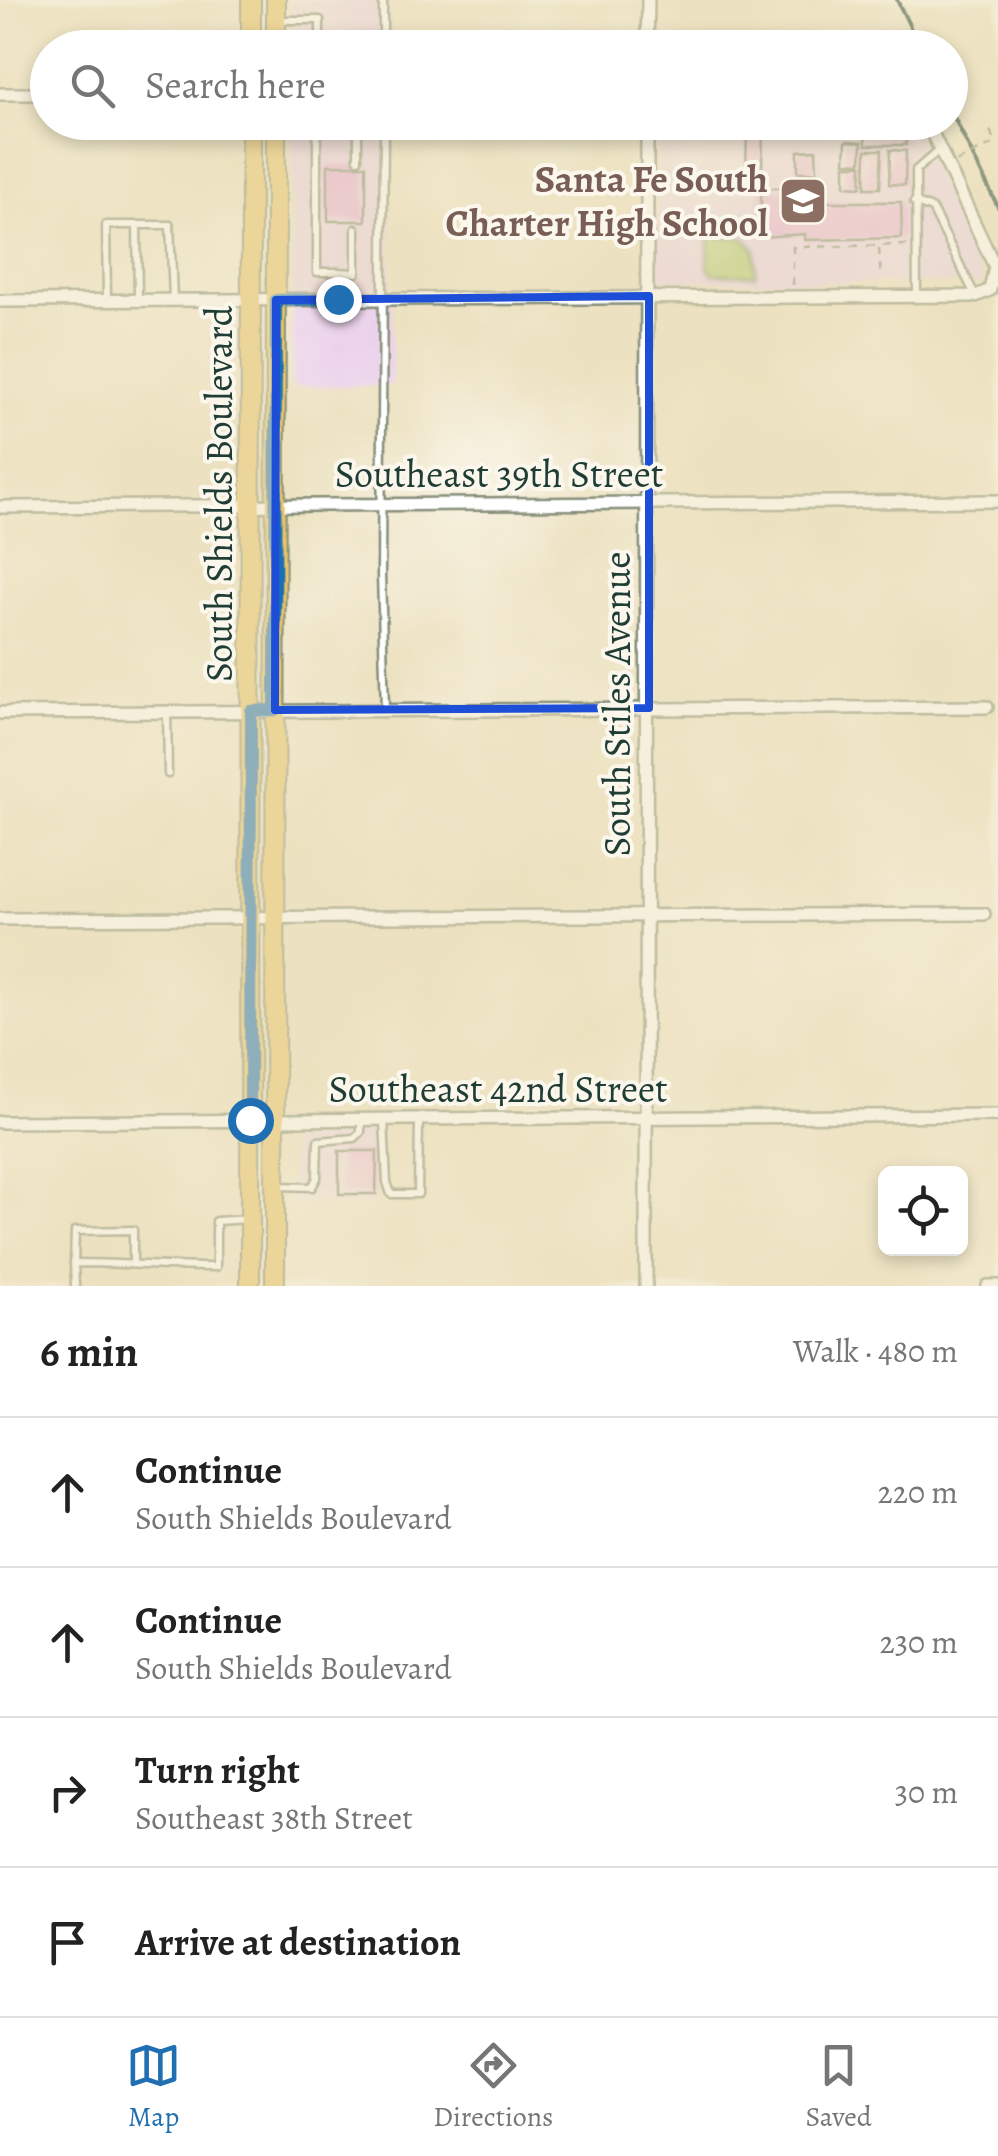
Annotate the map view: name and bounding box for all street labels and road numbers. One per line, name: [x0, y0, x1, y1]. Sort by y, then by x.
street label: South Shields Boulevard: [193, 305, 245, 682]
street label: Southeast 39th Street: [335, 448, 663, 500]
street label: South Stiles Avenue: [591, 552, 643, 856]
street label: Southeast 42nd Street: [328, 1063, 668, 1115]

